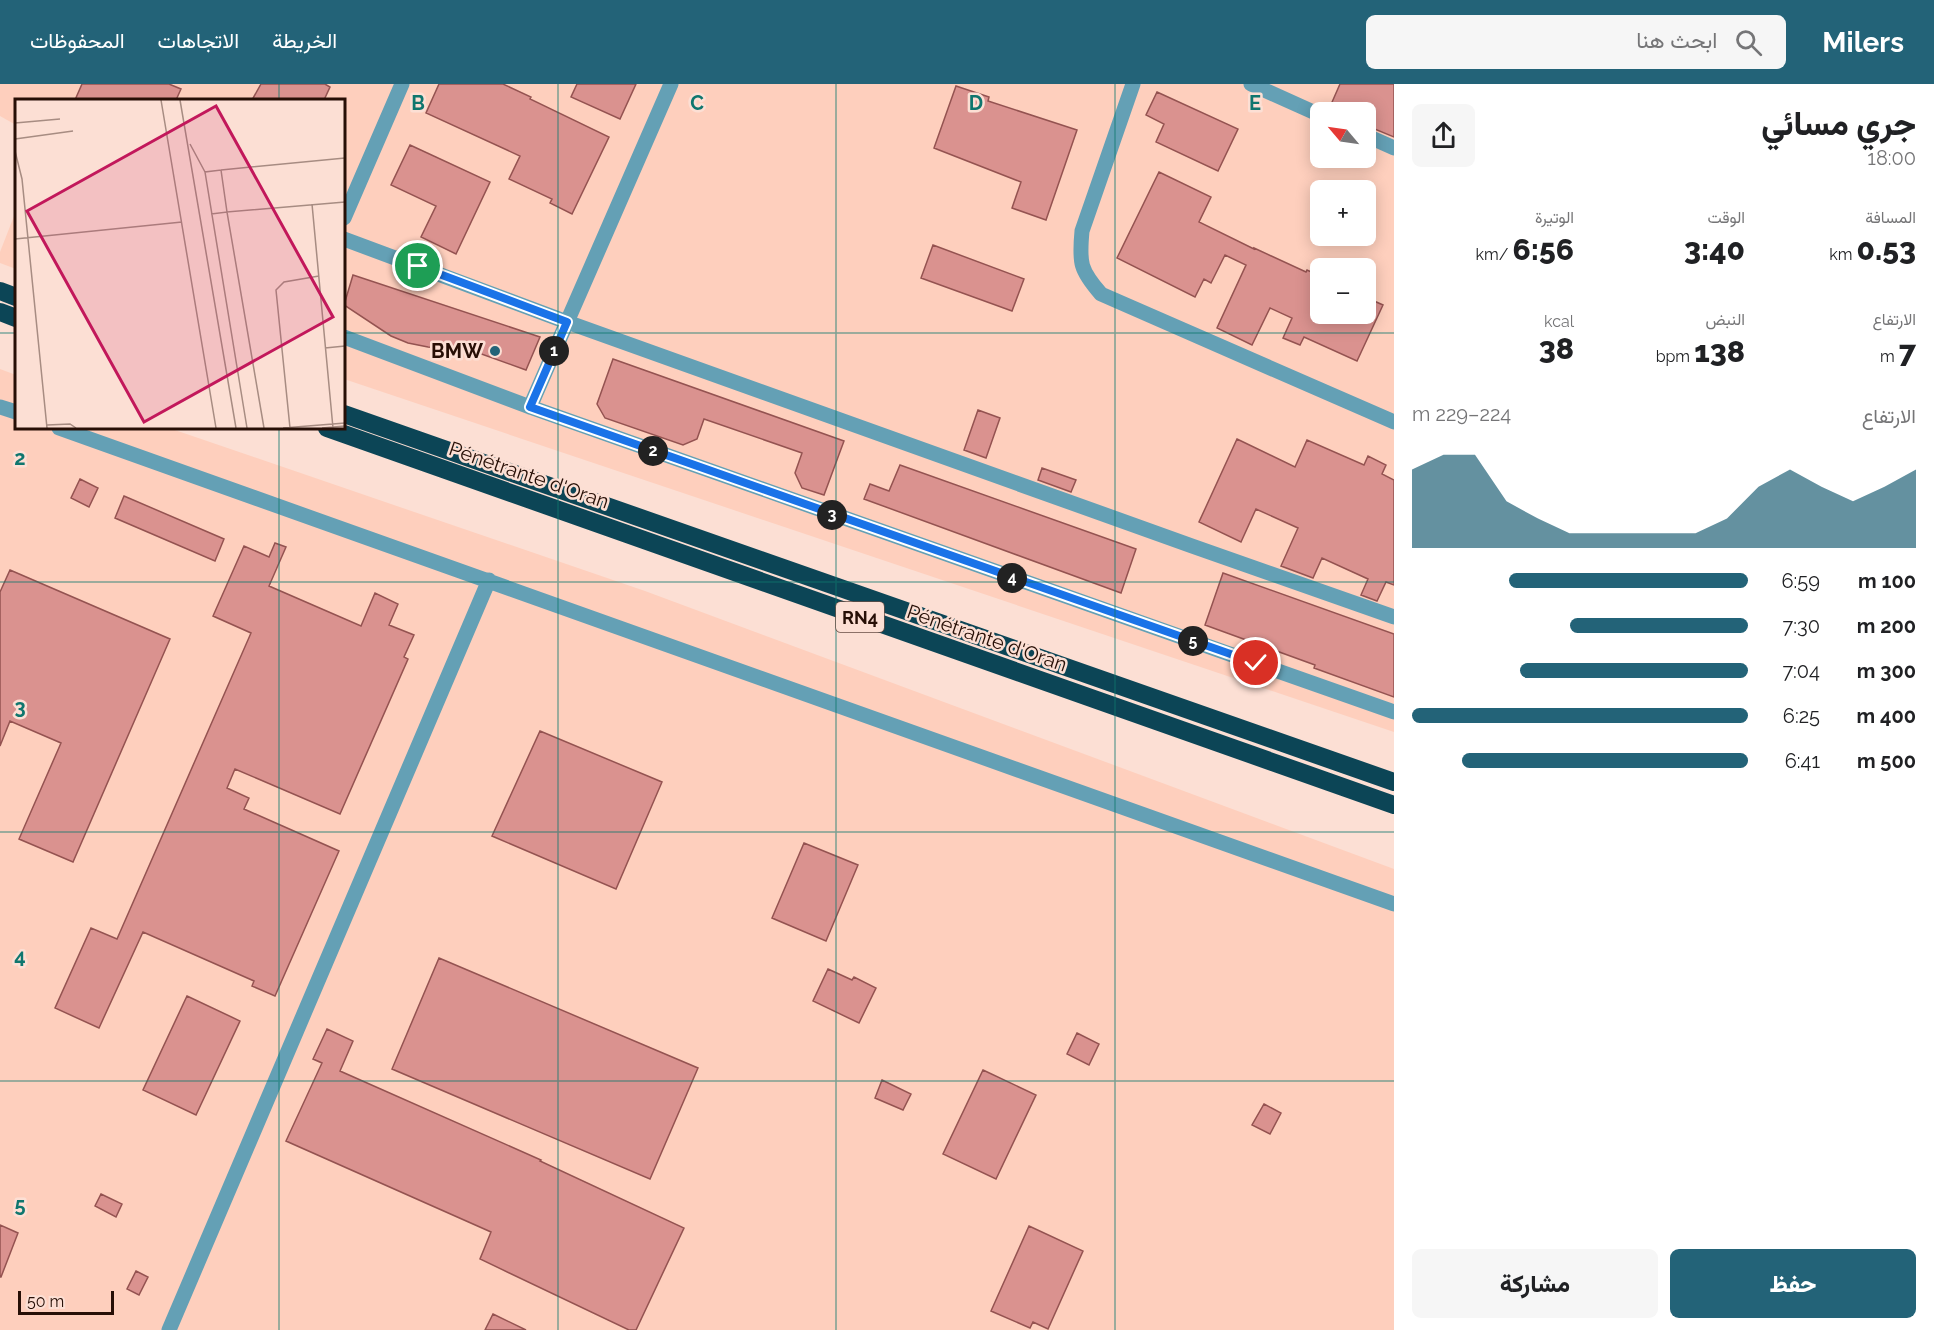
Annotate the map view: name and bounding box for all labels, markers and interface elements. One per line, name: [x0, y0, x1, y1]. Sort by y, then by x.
search box: [1366, 15, 1786, 69]
icon: search: [1732, 26, 1765, 59]
text: Milers: [1822, 26, 1904, 59]
text: ابحث هنا: [1636, 27, 1717, 53]
text: المحفوظات: [30, 28, 125, 53]
text: الاتجاهات: [158, 28, 239, 53]
text: الخريطة: [272, 28, 337, 53]
text: B: [411, 91, 425, 115]
text: C: [690, 91, 704, 115]
text: D: [969, 91, 983, 115]
text: E: [1249, 91, 1261, 115]
inset map: [15, 99, 345, 429]
north arrow: [1310, 102, 1376, 168]
map controls: [1310, 102, 1376, 324]
button: share: [1412, 104, 1475, 167]
text: جري مسائي: [1761, 104, 1916, 143]
text: 18:00: [1867, 146, 1916, 170]
button: +: [1310, 180, 1376, 246]
text: الوتيرة: [1535, 208, 1574, 227]
text: الوقت: [1707, 208, 1745, 227]
text: المسافة: [1865, 208, 1916, 227]
text: 6:56: [1513, 232, 1574, 267]
text: 3:40: [1684, 232, 1745, 267]
text: 0.53: [1857, 232, 1916, 267]
pin: [392, 240, 443, 291]
text: /km: [1476, 245, 1513, 264]
text: km: [1829, 245, 1857, 264]
icon: arrive: [401, 249, 434, 282]
button: −: [1310, 258, 1376, 324]
text: النبض: [1705, 310, 1745, 329]
text: الارتفاع: [1873, 310, 1916, 329]
text: kcal: [1544, 312, 1574, 331]
text: 38: [1539, 331, 1574, 366]
text: 138: [1694, 334, 1745, 369]
text: 7: [1899, 334, 1916, 369]
pin: 1: [539, 336, 569, 366]
place label: BMW: [431, 339, 484, 363]
text: 1: [550, 341, 558, 360]
marker: BMW: [488, 344, 502, 358]
text: bpm: [1656, 347, 1694, 366]
text: m: [1880, 347, 1899, 366]
text: 224–229 m: [1412, 402, 1511, 426]
text: الارتفاع: [1862, 404, 1916, 428]
street label: Pénétrante d'Oran: [446, 436, 612, 514]
pin: 2: [638, 436, 668, 466]
text: 2: [648, 441, 658, 460]
text: 2: [14, 446, 26, 470]
pin: 3: [817, 500, 847, 530]
text: 3: [828, 505, 836, 524]
pin: 4: [997, 563, 1027, 593]
text: 4: [1007, 568, 1017, 587]
text: 6:59: [1782, 569, 1820, 593]
text: 100 m: [1858, 569, 1916, 593]
street label: Pénétrante d'Oran: [904, 599, 1070, 677]
road number: RN4: [836, 602, 884, 632]
text: 7:30: [1783, 614, 1820, 638]
text: 200 m: [1857, 614, 1916, 638]
pin: 5: [1178, 626, 1208, 656]
text: 5: [1189, 631, 1197, 650]
pin: [1230, 637, 1281, 688]
icon: check: [1239, 646, 1272, 679]
text: 7:04: [1782, 659, 1820, 683]
text: 300 m: [1857, 659, 1916, 683]
text: 3: [14, 695, 26, 719]
text: 6:25: [1783, 704, 1820, 728]
text: 400 m: [1857, 704, 1916, 728]
text: 6:41: [1785, 749, 1820, 773]
text: 500 m: [1857, 749, 1916, 773]
text: 4: [14, 944, 26, 968]
text: 5: [14, 1193, 26, 1217]
button: مشاركة: [1412, 1249, 1658, 1318]
button: حفظ: [1670, 1249, 1916, 1318]
scale bar: [18, 1288, 114, 1316]
text: 50 m: [27, 1292, 64, 1311]

